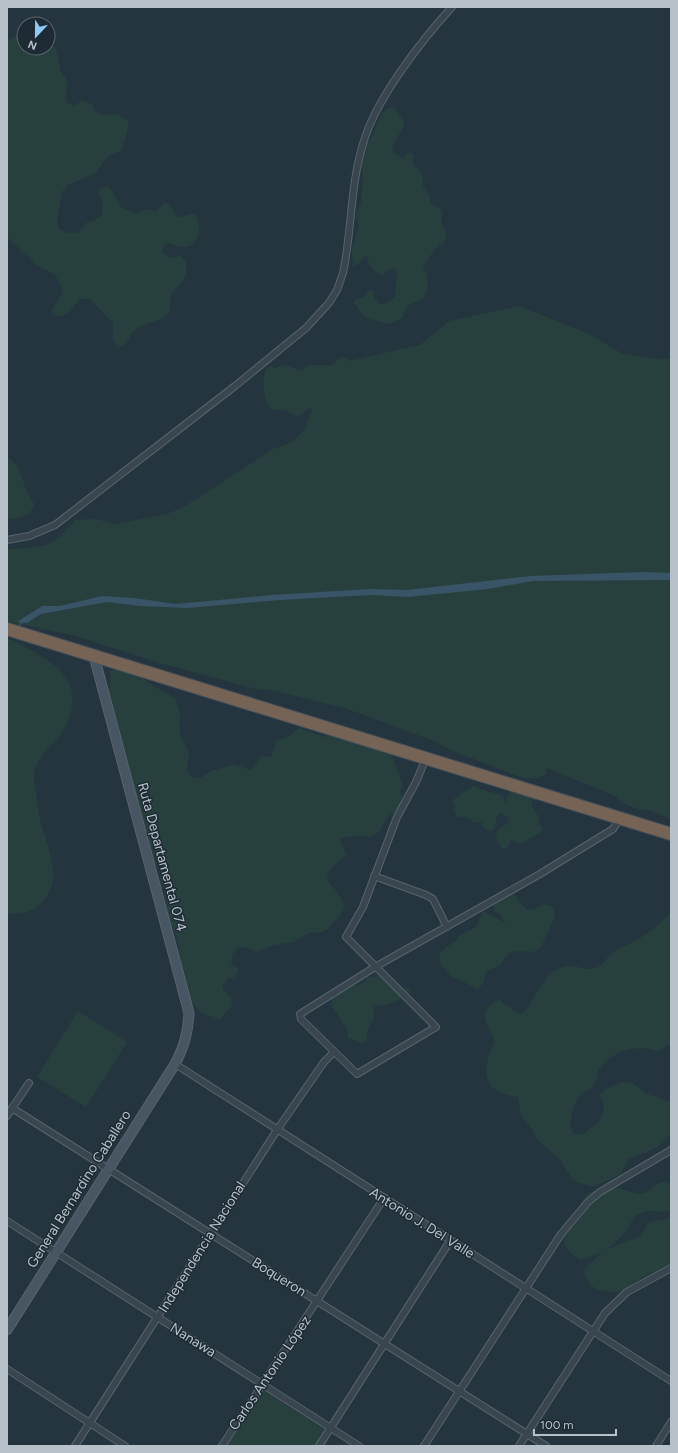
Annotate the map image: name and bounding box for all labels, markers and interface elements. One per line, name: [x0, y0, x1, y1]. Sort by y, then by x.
north arrow: [16, 16, 56, 56]
text: N: [26, 37, 39, 52]
street label: Ruta Departamental 074: [134, 781, 190, 934]
street label: General Bernardino Caballero: [23, 1107, 135, 1271]
street label: Independencia Nacional: [155, 1178, 249, 1316]
street label: Antonio J. Del Valle: [366, 1184, 478, 1262]
street label: Boqueron: [249, 1254, 309, 1300]
street label: Carlos Antonio López: [225, 1312, 315, 1434]
street label: Nanawa: [167, 1319, 219, 1361]
scale bar: [534, 1411, 616, 1437]
text: 100 m: [540, 1418, 574, 1432]

